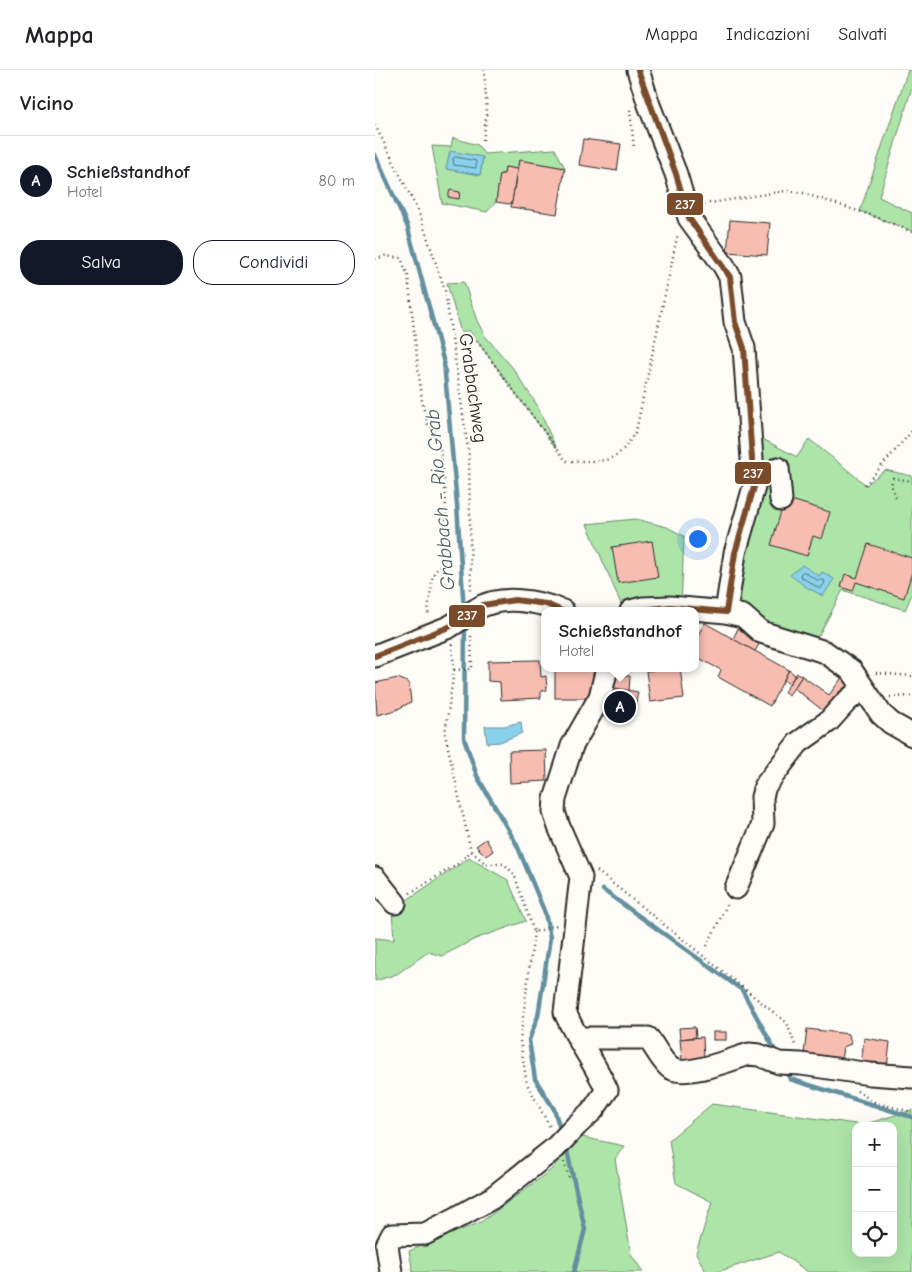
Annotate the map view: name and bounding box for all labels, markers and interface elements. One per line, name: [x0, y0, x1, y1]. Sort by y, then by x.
text: Mappa: [25, 21, 94, 49]
text: Mappa: [645, 24, 698, 45]
text: Indicazioni: [726, 24, 810, 45]
text: Salvati: [838, 24, 887, 45]
text: Vicino: [20, 91, 74, 115]
text: Schießstandhof: [67, 161, 190, 183]
text: A: [32, 172, 40, 190]
text: 80 m: [318, 172, 355, 190]
text: Hotel: [67, 183, 103, 201]
line badge: 237: [666, 192, 704, 216]
text: 237: [675, 196, 696, 213]
button: Salva: [20, 240, 183, 285]
button: Condividi: [193, 240, 355, 285]
street label: Grabbachweg: [454, 332, 492, 444]
water label: Grabbach - Rio Grab: [421, 408, 459, 592]
line badge: 237: [734, 461, 772, 485]
text: 237: [743, 465, 764, 482]
your location: [685, 526, 711, 552]
line badge: 237: [448, 604, 486, 628]
text: 237: [457, 607, 478, 624]
popup: [541, 607, 699, 672]
text: Schießstandhof: [559, 620, 681, 642]
text: Hotel: [559, 642, 594, 660]
pin: A: [604, 688, 636, 726]
map controls: [852, 1122, 897, 1257]
button: +: [852, 1122, 897, 1167]
button: −: [852, 1167, 897, 1212]
button: locate: [852, 1212, 897, 1257]

